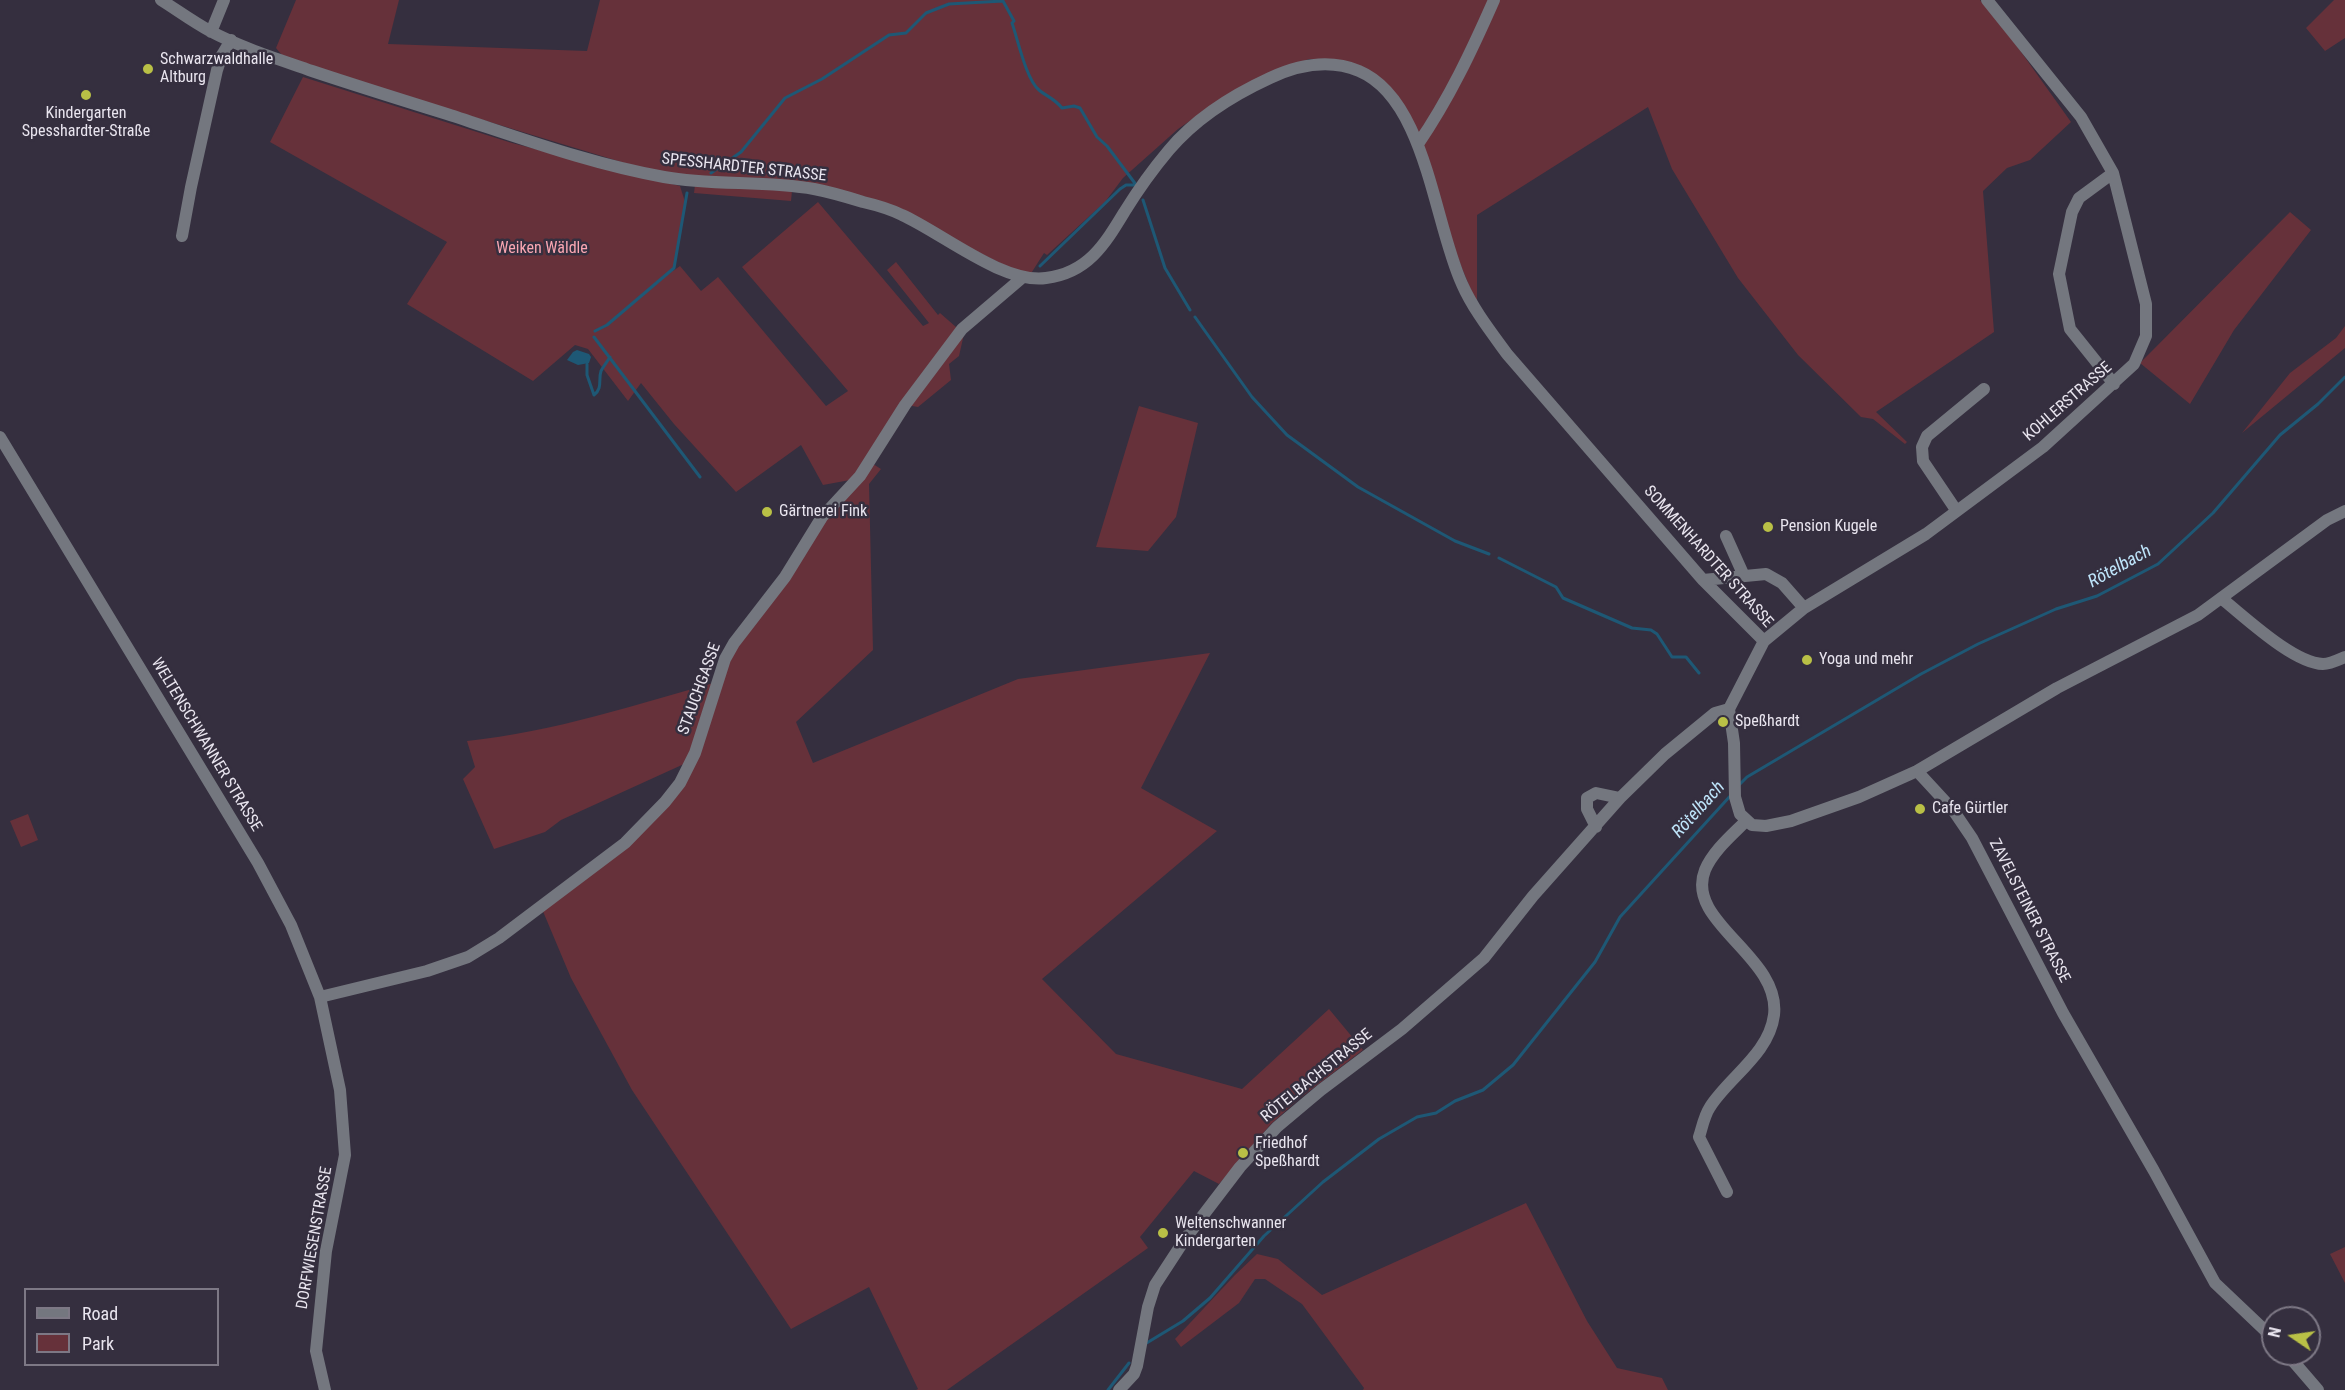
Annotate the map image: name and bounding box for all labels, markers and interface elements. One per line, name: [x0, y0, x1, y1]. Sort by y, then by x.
place label: Schwarzwaldhalle Altburg: [160, 50, 273, 88]
marker: Schwarzwaldhalle Altburg: [141, 62, 155, 76]
marker: Kindergarten Spesshardter-Straße: [79, 88, 93, 102]
place label: Kindergarten Spesshardter-Straße: [22, 104, 150, 142]
street label: SPESSHARDTER STRASSE: [661, 150, 827, 186]
park label: Weiken Wäldle: [496, 239, 588, 259]
street label: KOHLERSTRASSE: [2020, 358, 2116, 446]
street label: SOMMENHARDTER STRASSE: [1639, 482, 1777, 632]
place label: Gärtnerei Fink: [779, 502, 867, 522]
marker: Gärtnerei Fink: [760, 505, 774, 519]
place label: Pension Kugele: [1780, 517, 1877, 537]
marker: Pension Kugele: [1761, 520, 1775, 534]
water label: Rötelbach: [2085, 541, 2155, 593]
street label: STAUCHGASSE: [675, 640, 725, 738]
place label: Yoga und mehr: [1819, 650, 1913, 670]
marker: Yoga und mehr: [1800, 653, 1814, 667]
street label: WELTENSCHWANNER STRASSE: [147, 655, 265, 835]
place label: Speßhardt: [1735, 712, 1800, 732]
marker: Speßhardt: [1716, 715, 1730, 729]
water label: Rötelbach: [1668, 777, 1730, 843]
place label: Cafe Gürtler: [1932, 799, 2008, 819]
marker: Cafe Gürtler: [1913, 802, 1927, 816]
street label: ZAVELSTEINER STRASSE: [1984, 836, 2074, 986]
street label: RÖTELBACHSTRASSE: [1258, 1025, 1376, 1127]
place label: Friedhof Speßhardt: [1255, 1134, 1320, 1172]
marker: Friedhof Speßhardt: [1236, 1146, 1250, 1160]
street label: DORFWIESENSTRASSE: [293, 1165, 337, 1311]
place label: Weltenschwanner Kindergarten: [1175, 1214, 1286, 1252]
marker: Weltenschwanner Kindergarten: [1156, 1226, 1170, 1240]
legend: [24, 1288, 219, 1366]
text: Road: [82, 1303, 118, 1324]
north arrow: [2261, 1306, 2321, 1366]
text: N: [2265, 1325, 2285, 1339]
text: Park: [82, 1333, 114, 1354]

